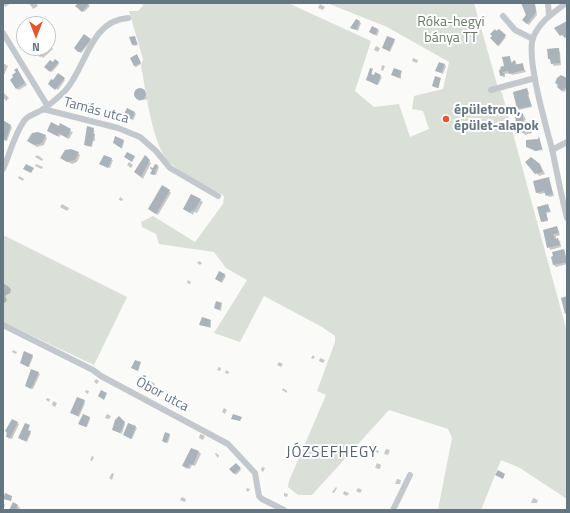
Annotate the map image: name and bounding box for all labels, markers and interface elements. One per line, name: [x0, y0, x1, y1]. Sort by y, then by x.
park label: Róka-hegyi bánya TT: [417, 15, 485, 48]
north arrow: [16, 16, 56, 56]
text: N: [32, 39, 40, 55]
street label: Tamás utca: [62, 94, 130, 128]
place label: épületrom, épület-alapok: [454, 103, 539, 136]
marker: épületrom, épület-alapok: [441, 114, 451, 124]
street label: Óbor utca: [133, 374, 191, 416]
district label: JÓZSEFHEGY: [286, 444, 378, 462]

